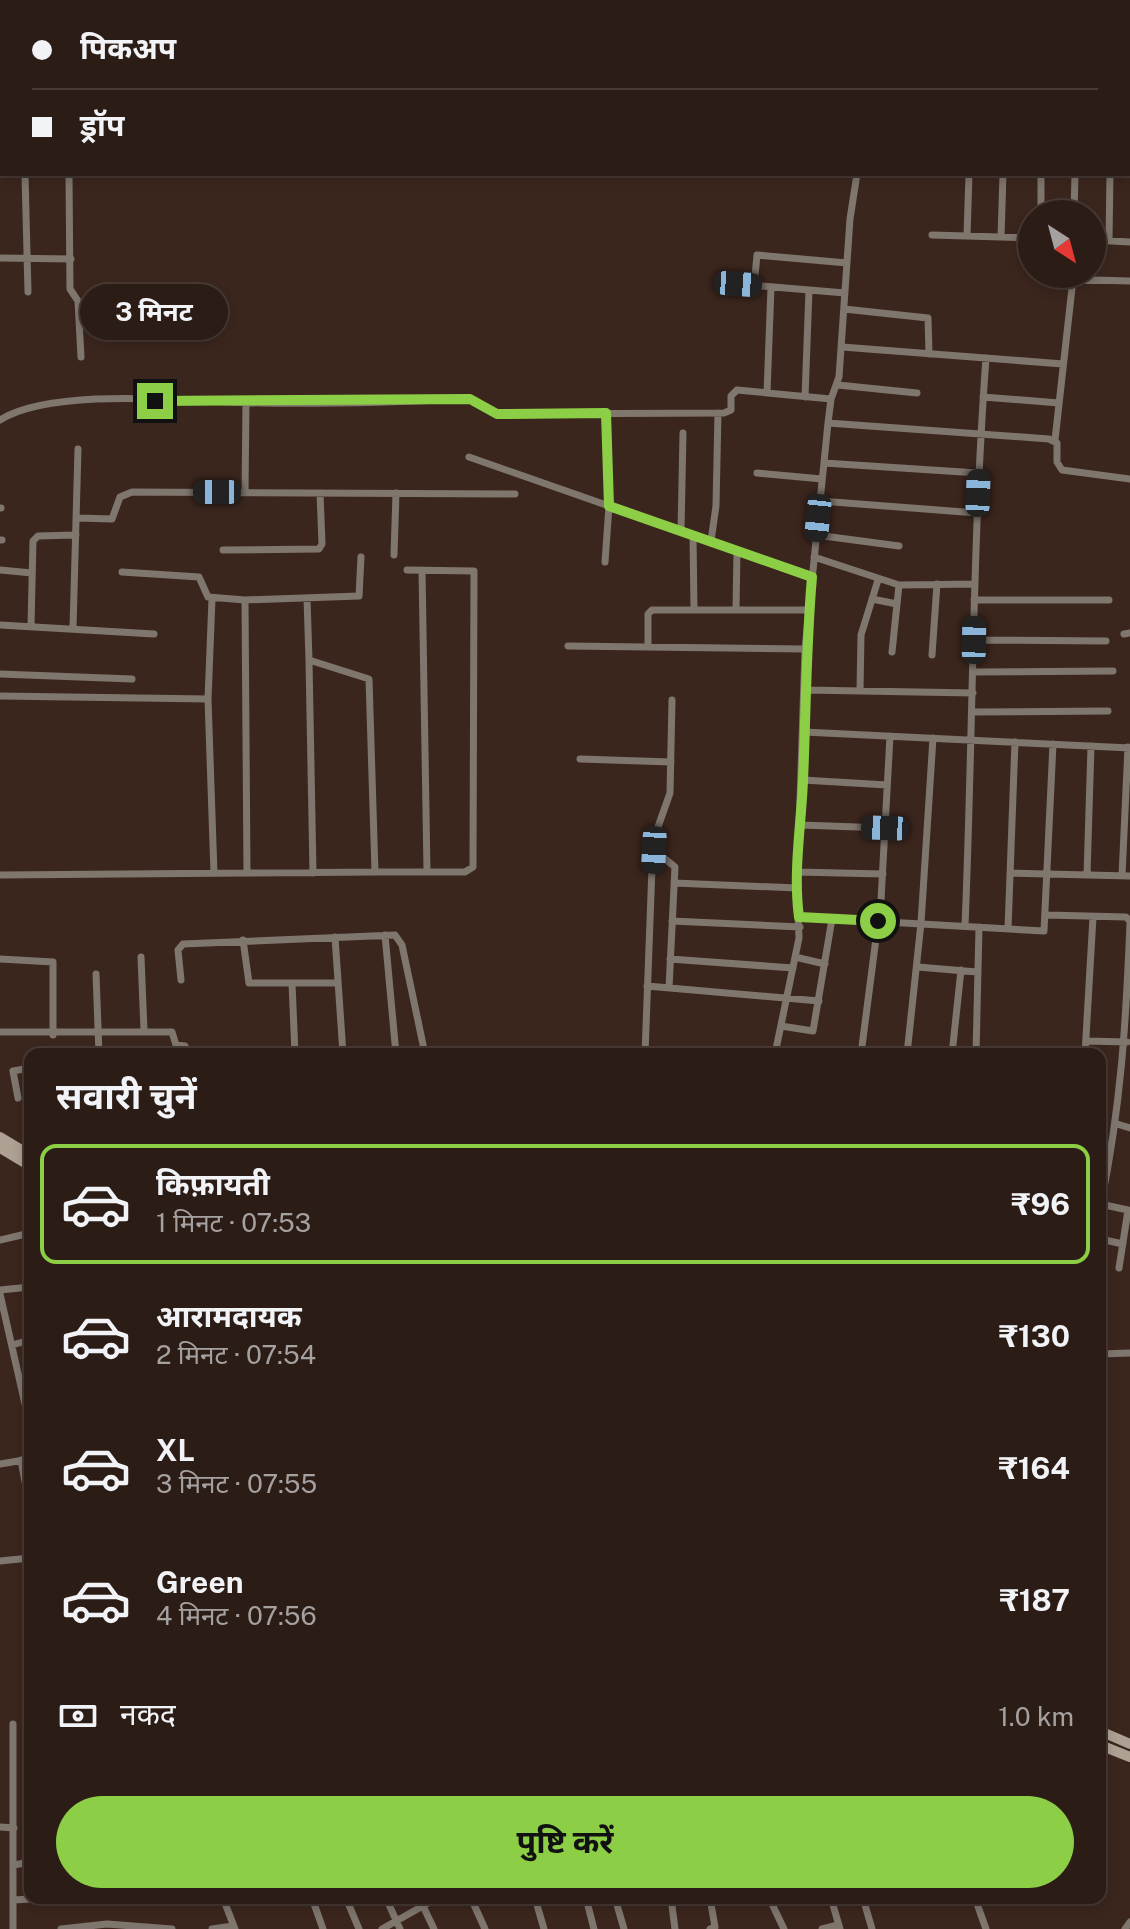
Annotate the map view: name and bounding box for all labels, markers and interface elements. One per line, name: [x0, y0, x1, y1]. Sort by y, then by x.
text: पिकअप: [80, 30, 176, 66]
text: ड्रॉप: [80, 107, 124, 143]
north arrow: [1018, 200, 1106, 288]
map controls: [1018, 200, 1106, 288]
car: [713, 270, 763, 298]
callout: 3 मिनट: [81, 285, 229, 341]
text: 3 मिनट: [115, 296, 193, 327]
route end: [137, 383, 173, 419]
car: [965, 469, 991, 517]
car: [193, 480, 241, 504]
car: [804, 493, 832, 543]
car: [962, 616, 986, 664]
car: [861, 815, 909, 841]
car: [641, 825, 667, 875]
route start: [860, 903, 896, 939]
text: सवारी चुनें: [56, 1075, 197, 1117]
text: किफ़ायती: [156, 1166, 270, 1202]
icon: car: [60, 1168, 132, 1240]
text: ₹96: [1011, 1186, 1070, 1222]
text: 1 मिनट · 07:53: [156, 1207, 311, 1238]
text: आरामदायक: [156, 1298, 302, 1334]
icon: car: [60, 1300, 132, 1372]
text: ₹130: [999, 1318, 1070, 1354]
text: 2 मिनट · 07:54: [156, 1339, 316, 1370]
icon: car: [60, 1432, 132, 1504]
text: XL: [156, 1432, 195, 1468]
text: ₹164: [998, 1450, 1070, 1486]
text: 3 मिनट · 07:55: [156, 1468, 317, 1499]
icon: car: [60, 1564, 132, 1636]
text: Green: [156, 1564, 243, 1600]
text: ₹187: [999, 1582, 1070, 1618]
text: 4 मिनट · 07:56: [156, 1600, 317, 1631]
icon: cash: [56, 1694, 100, 1738]
text: नकद: [120, 1696, 176, 1732]
text: 1.0 km: [998, 1701, 1074, 1732]
button: पुष्टि करें: [56, 1796, 1074, 1888]

